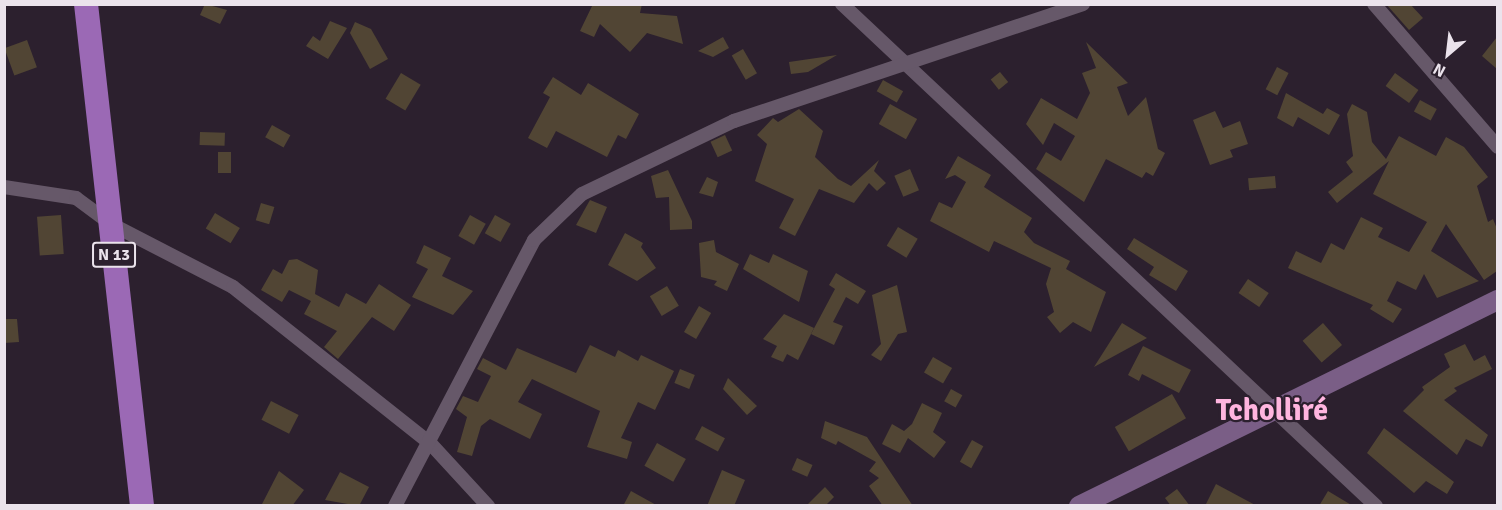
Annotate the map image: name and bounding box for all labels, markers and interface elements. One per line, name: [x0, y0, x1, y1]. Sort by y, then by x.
north arrow: [1418, 24, 1478, 84]
text: N: [1430, 58, 1449, 81]
road number: N 13: [92, 242, 136, 268]
district label: Tcholliré: [1216, 393, 1328, 429]

